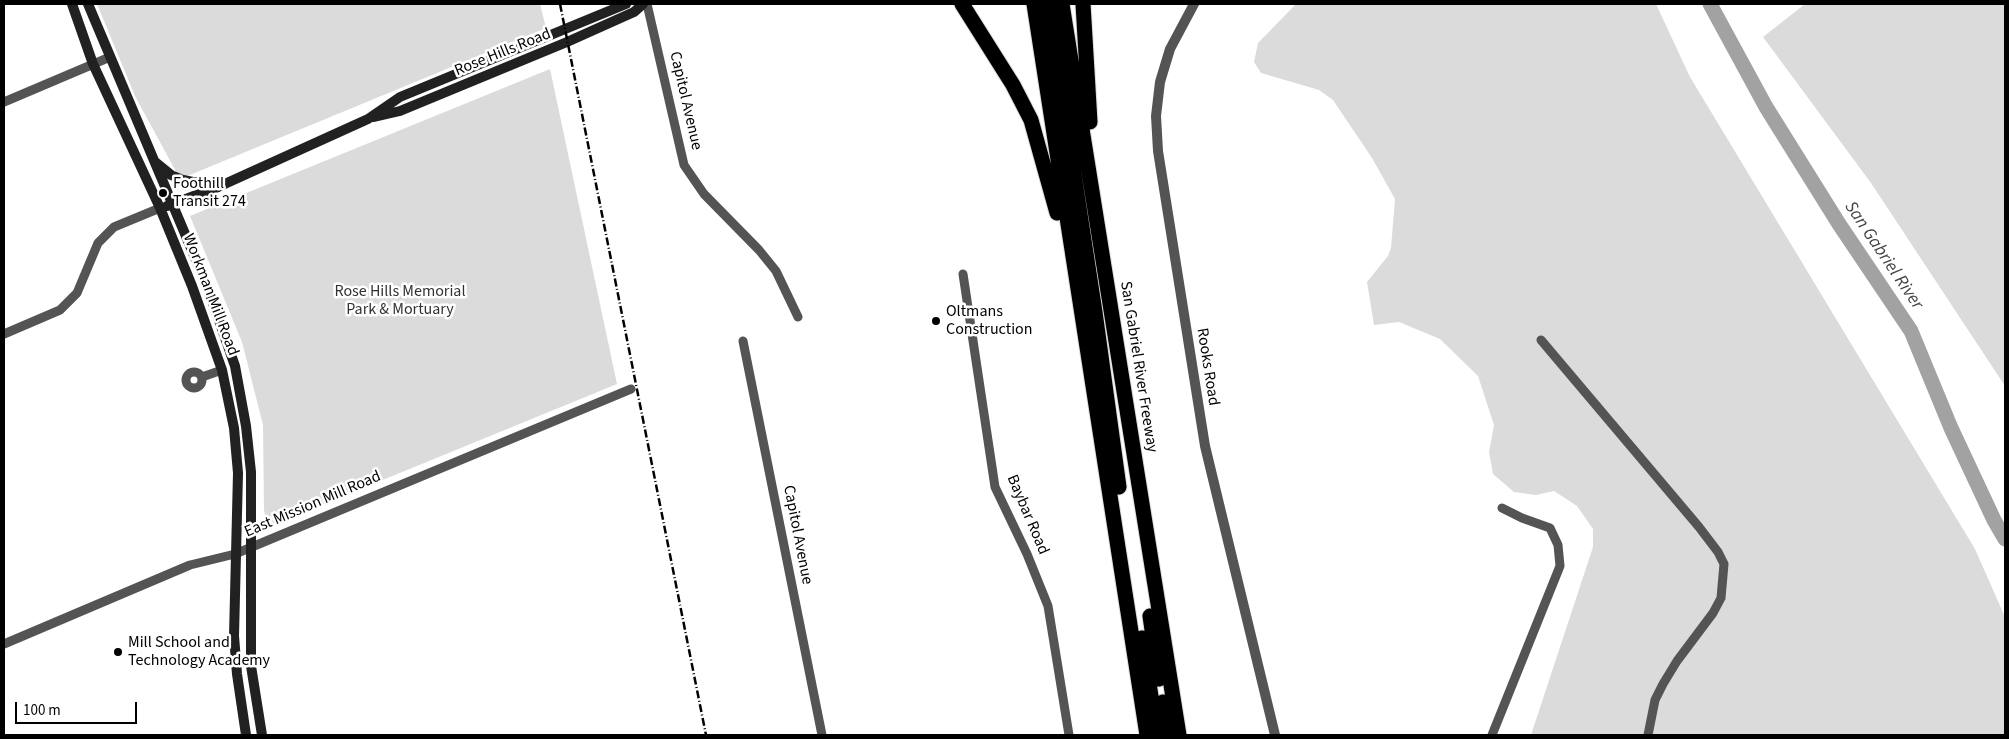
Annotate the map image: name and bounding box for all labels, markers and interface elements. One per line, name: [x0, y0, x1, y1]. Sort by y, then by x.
street label: Rose Hills Road: [452, 25, 554, 81]
street label: Capitol Avenue: [664, 50, 706, 152]
place label: Foothill Transit 274: [173, 174, 246, 212]
marker: Foothill Transit 274: [157, 187, 169, 199]
water label: San Gabriel River: [1839, 198, 1927, 314]
street label: Workman Mill Road: [178, 231, 242, 359]
street label: San Gabriel River Freeway: [1115, 280, 1161, 454]
park label: Rose Hills Memorial Park & Mortuary: [335, 282, 465, 320]
place label: Oltmans Construction: [946, 302, 1033, 340]
marker: Oltmans Construction: [930, 315, 942, 327]
street label: Rooks Road: [1191, 327, 1223, 407]
street label: East Mission Mill Road: [242, 468, 384, 542]
street label: Baybar Road: [1002, 472, 1052, 558]
street label: Capitol Avenue: [778, 484, 816, 586]
place label: Mill School and Technology Academy: [128, 633, 270, 671]
marker: Mill School and Technology Academy: [112, 646, 124, 658]
scale bar: [18, 692, 140, 724]
text: 100 m: [23, 700, 61, 721]

